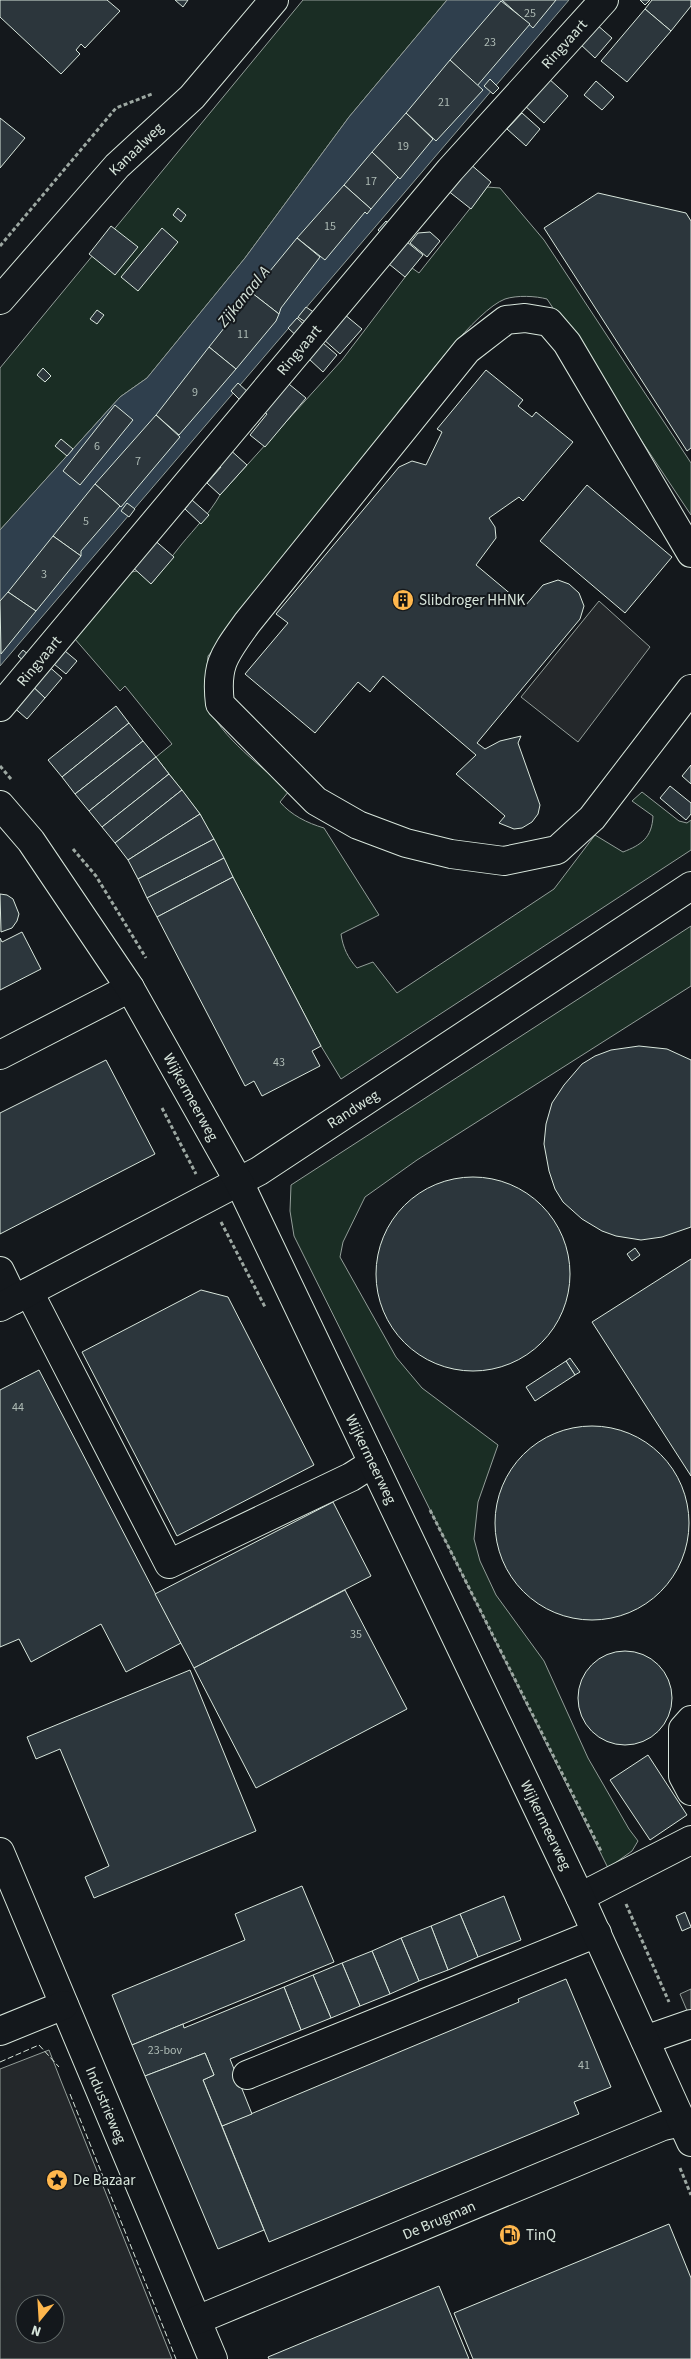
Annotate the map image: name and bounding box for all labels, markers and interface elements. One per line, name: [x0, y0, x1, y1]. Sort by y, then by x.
house number: 25: [524, 5, 536, 22]
street label: Ringvaart: [536, 15, 592, 74]
house number: 23: [484, 34, 496, 51]
house number: 21: [438, 94, 450, 111]
street label: Kanaalweg: [104, 118, 169, 181]
house number: 19: [397, 138, 409, 155]
house number: 17: [365, 173, 377, 190]
house number: 15: [324, 218, 336, 235]
water label: Zijkanaal A: [212, 261, 275, 333]
street label: Ringvaart: [272, 321, 327, 380]
house number: 11: [237, 326, 249, 343]
house number: 9: [192, 384, 198, 401]
house number: 6: [94, 438, 100, 455]
house number: 7: [135, 453, 141, 470]
house number: 5: [83, 513, 89, 530]
house number: 3: [41, 566, 47, 583]
building icon: Slibdroger HHNK: [391, 588, 415, 612]
place label: Slibdroger HHNK: [419, 590, 526, 611]
street label: Ringvaart: [12, 632, 67, 691]
street label: Wijkermeerweg: [158, 1050, 224, 1145]
house number: 43: [273, 1054, 285, 1071]
street label: Randweg: [323, 1085, 384, 1134]
house number: 44: [12, 1399, 24, 1416]
street label: Wijkermeerweg: [340, 1411, 402, 1508]
house number: 35: [350, 1626, 362, 1643]
street label: Wijkermeerweg: [515, 1777, 577, 1874]
house number: 23-bov: [148, 2042, 183, 2059]
house number: 41: [578, 2057, 590, 2074]
street label: Industrieweg: [80, 2063, 131, 2147]
place icon: De Bazaar: [45, 2168, 69, 2192]
place label: De Bazaar: [73, 2170, 136, 2191]
street label: De Brugman: [399, 2196, 479, 2245]
fuel station icon: TinQ: [498, 2223, 522, 2247]
place label: TinQ: [526, 2225, 556, 2246]
north arrow: [15, 2294, 65, 2344]
text: N: [29, 2319, 44, 2341]

